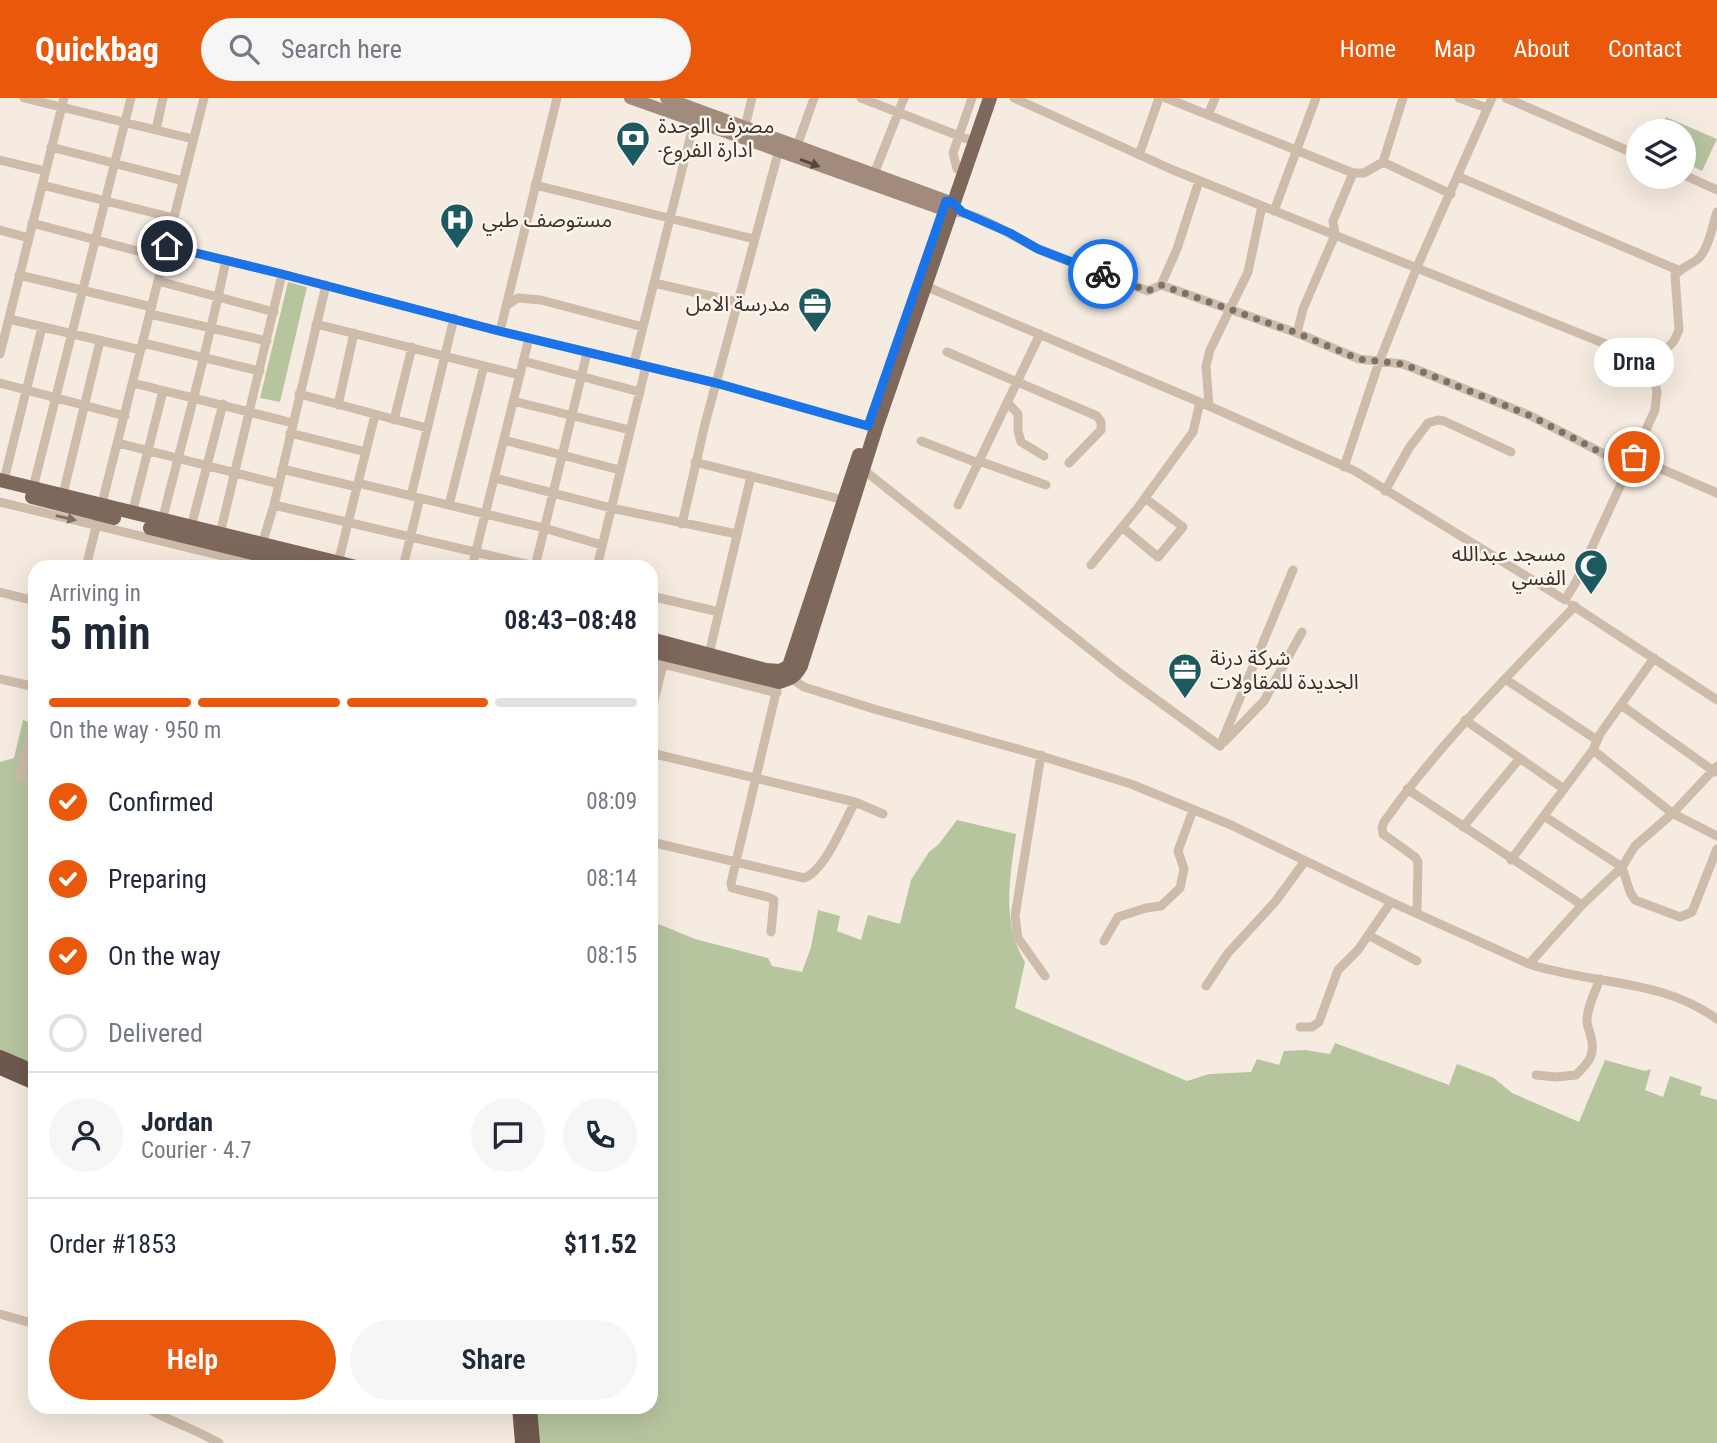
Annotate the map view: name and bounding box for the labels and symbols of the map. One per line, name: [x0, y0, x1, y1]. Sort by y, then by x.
place label: مصرف الوحدة -ادارة الفروع: [658, 114, 775, 165]
bank icon: مصرف الوحدة -ادارة الفروع: [614, 119, 652, 168]
one-way arrow: [799, 158, 820, 169]
hospital icon: مستوصف طبي: [438, 201, 476, 250]
place label: مستوصف طبي: [482, 208, 612, 236]
pin: [137, 216, 197, 276]
courier: [1068, 239, 1138, 309]
office icon: مدرسة الامل: [796, 285, 834, 334]
place label: مدرسة الامل: [686, 292, 790, 316]
callout: Drna: [1594, 338, 1674, 387]
pin: [1604, 427, 1664, 487]
one-way arrow: [55, 513, 77, 524]
place label: مسجد عبدالله الفسي: [1452, 542, 1566, 594]
mosque icon: مسجد عبدالله الفسي: [1572, 547, 1610, 596]
place label: شركة درنة الجديدة للمقاولات: [1210, 646, 1359, 694]
office icon: شركة درنة الجديدة للمقاولات: [1166, 651, 1204, 700]

